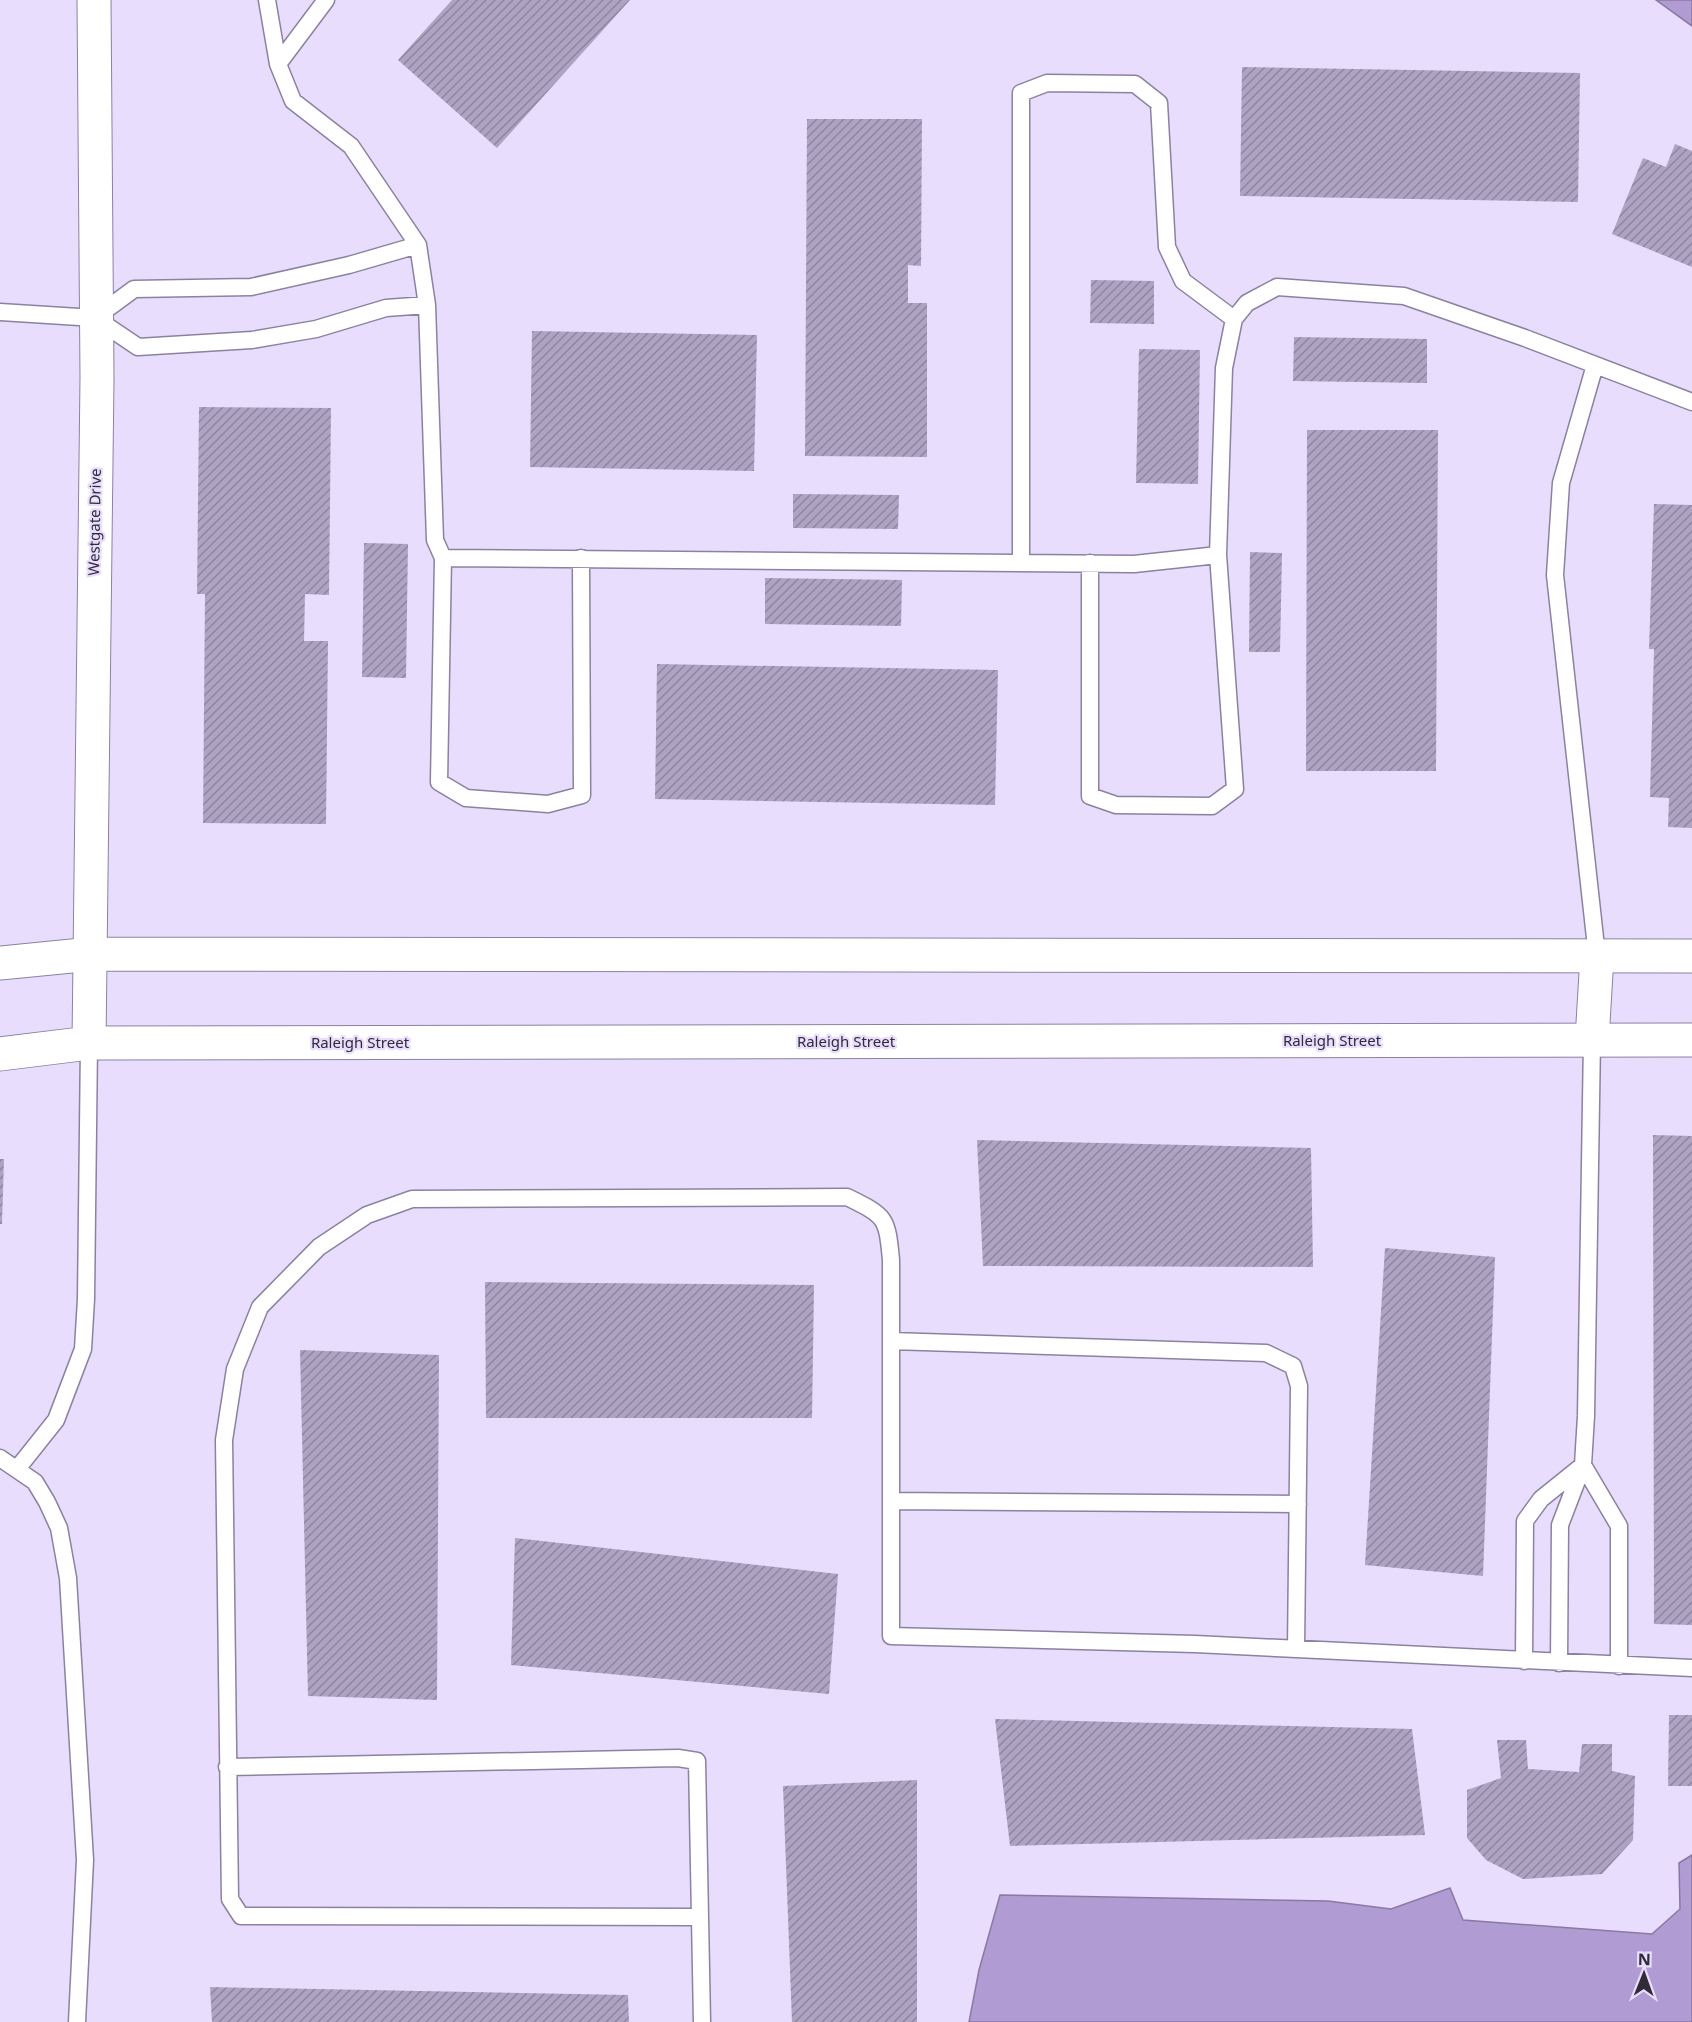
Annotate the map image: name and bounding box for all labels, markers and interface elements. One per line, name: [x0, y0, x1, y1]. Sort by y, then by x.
street label: Westgate Drive: [83, 468, 105, 576]
street label: Raleigh Street: [1283, 1030, 1382, 1050]
street label: Raleigh Street: [797, 1031, 896, 1051]
street label: Raleigh Street: [311, 1032, 410, 1052]
north arrow: [1614, 1944, 1674, 2004]
text: N: [1638, 1948, 1651, 1970]

